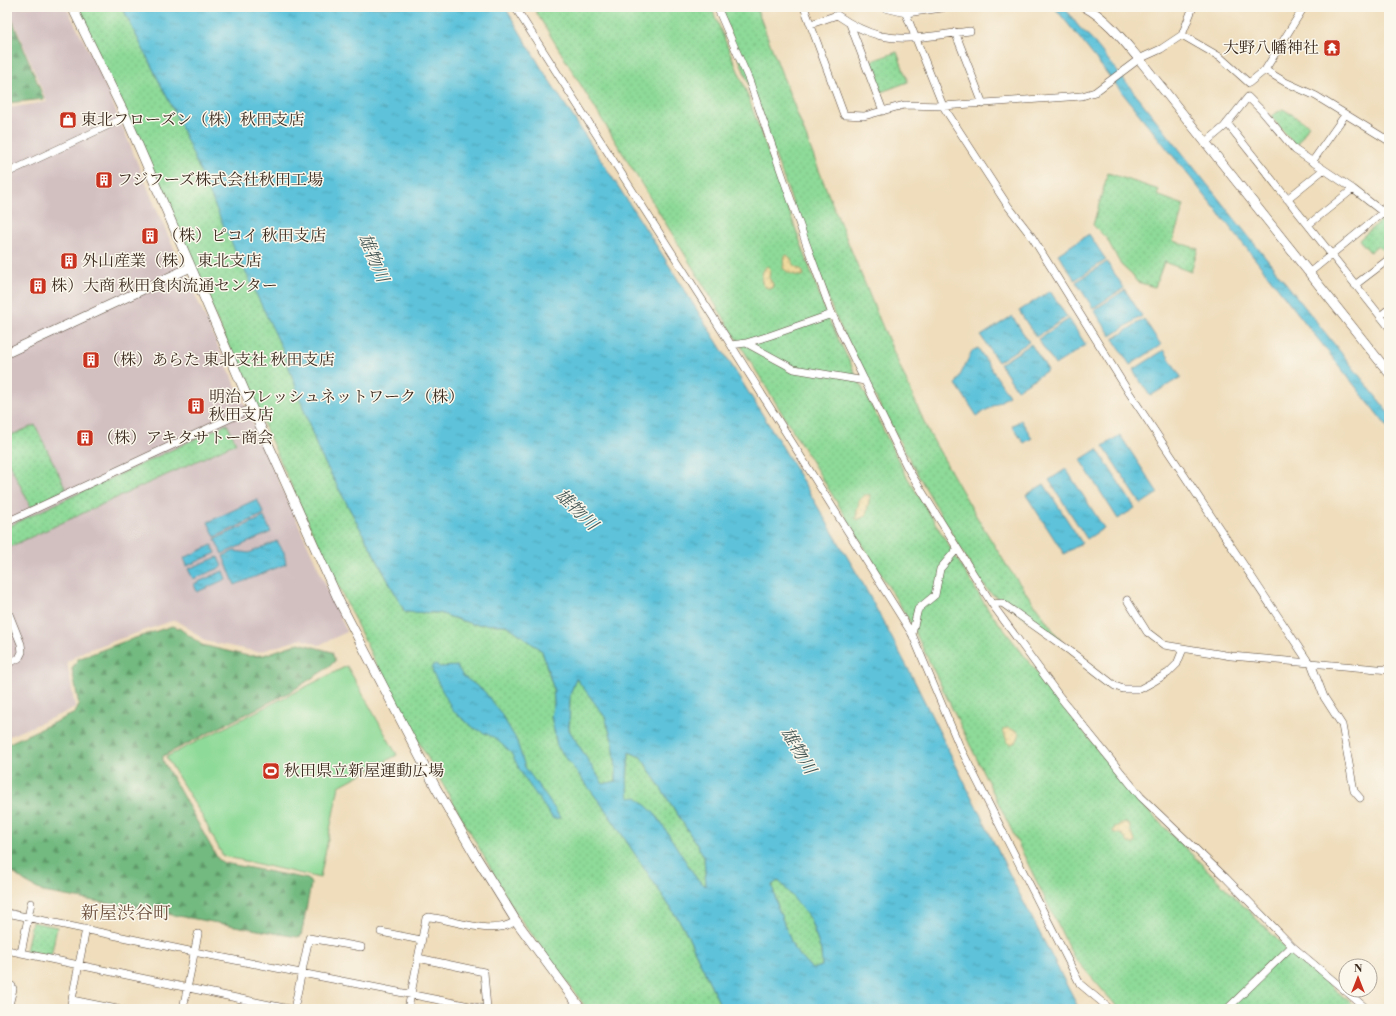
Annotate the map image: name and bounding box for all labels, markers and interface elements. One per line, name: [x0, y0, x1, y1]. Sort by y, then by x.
place label: 大野八幡神社: [1223, 38, 1319, 58]
temple icon: 大野八幡神社: [1322, 38, 1342, 58]
shop icon: 東北フローズン（株）秋田支店: [58, 110, 78, 130]
place label: 東北フローズン（株）秋田支店: [81, 110, 304, 130]
building icon: フジフーズ株式会社秋田工場: [94, 170, 114, 190]
place label: フジフーズ株式会社秋田工場: [117, 170, 323, 190]
building icon: （株）ピコイ 秋田支店: [140, 226, 160, 246]
place label: （株）ピコイ 秋田支店: [163, 226, 326, 246]
water label: 雄物川: [353, 230, 394, 288]
building icon: 外山産業（株） 東北支店: [59, 251, 79, 271]
place label: 外山産業（株） 東北支店: [82, 251, 261, 271]
building icon: 株）大商 秋田食肉流通センター: [28, 276, 48, 296]
place label: 株）大商 秋田食肉流通センター: [51, 276, 278, 296]
building icon: （株）あらた 東北支社 秋田支店: [81, 350, 101, 370]
place label: （株）あらた 東北支社 秋田支店: [104, 350, 335, 370]
place label: 明治フレッシュネットワーク（株） 秋田支店: [209, 387, 464, 425]
building icon: 明治フレッシュネットワーク（株） 秋田支店: [186, 396, 206, 416]
building icon: （株）アキタサトー商会: [75, 428, 95, 448]
place label: （株）アキタサトー商会: [98, 428, 273, 448]
water label: 雄物川: [550, 484, 603, 537]
water label: 雄物川: [775, 723, 822, 780]
sports icon: 秋田県立新屋運動広場: [261, 761, 281, 781]
place label: 秋田県立新屋運動広場: [284, 761, 444, 781]
district label: 新屋渋谷町: [81, 902, 171, 925]
north arrow: [1338, 958, 1378, 998]
text: N: [1354, 962, 1363, 976]

